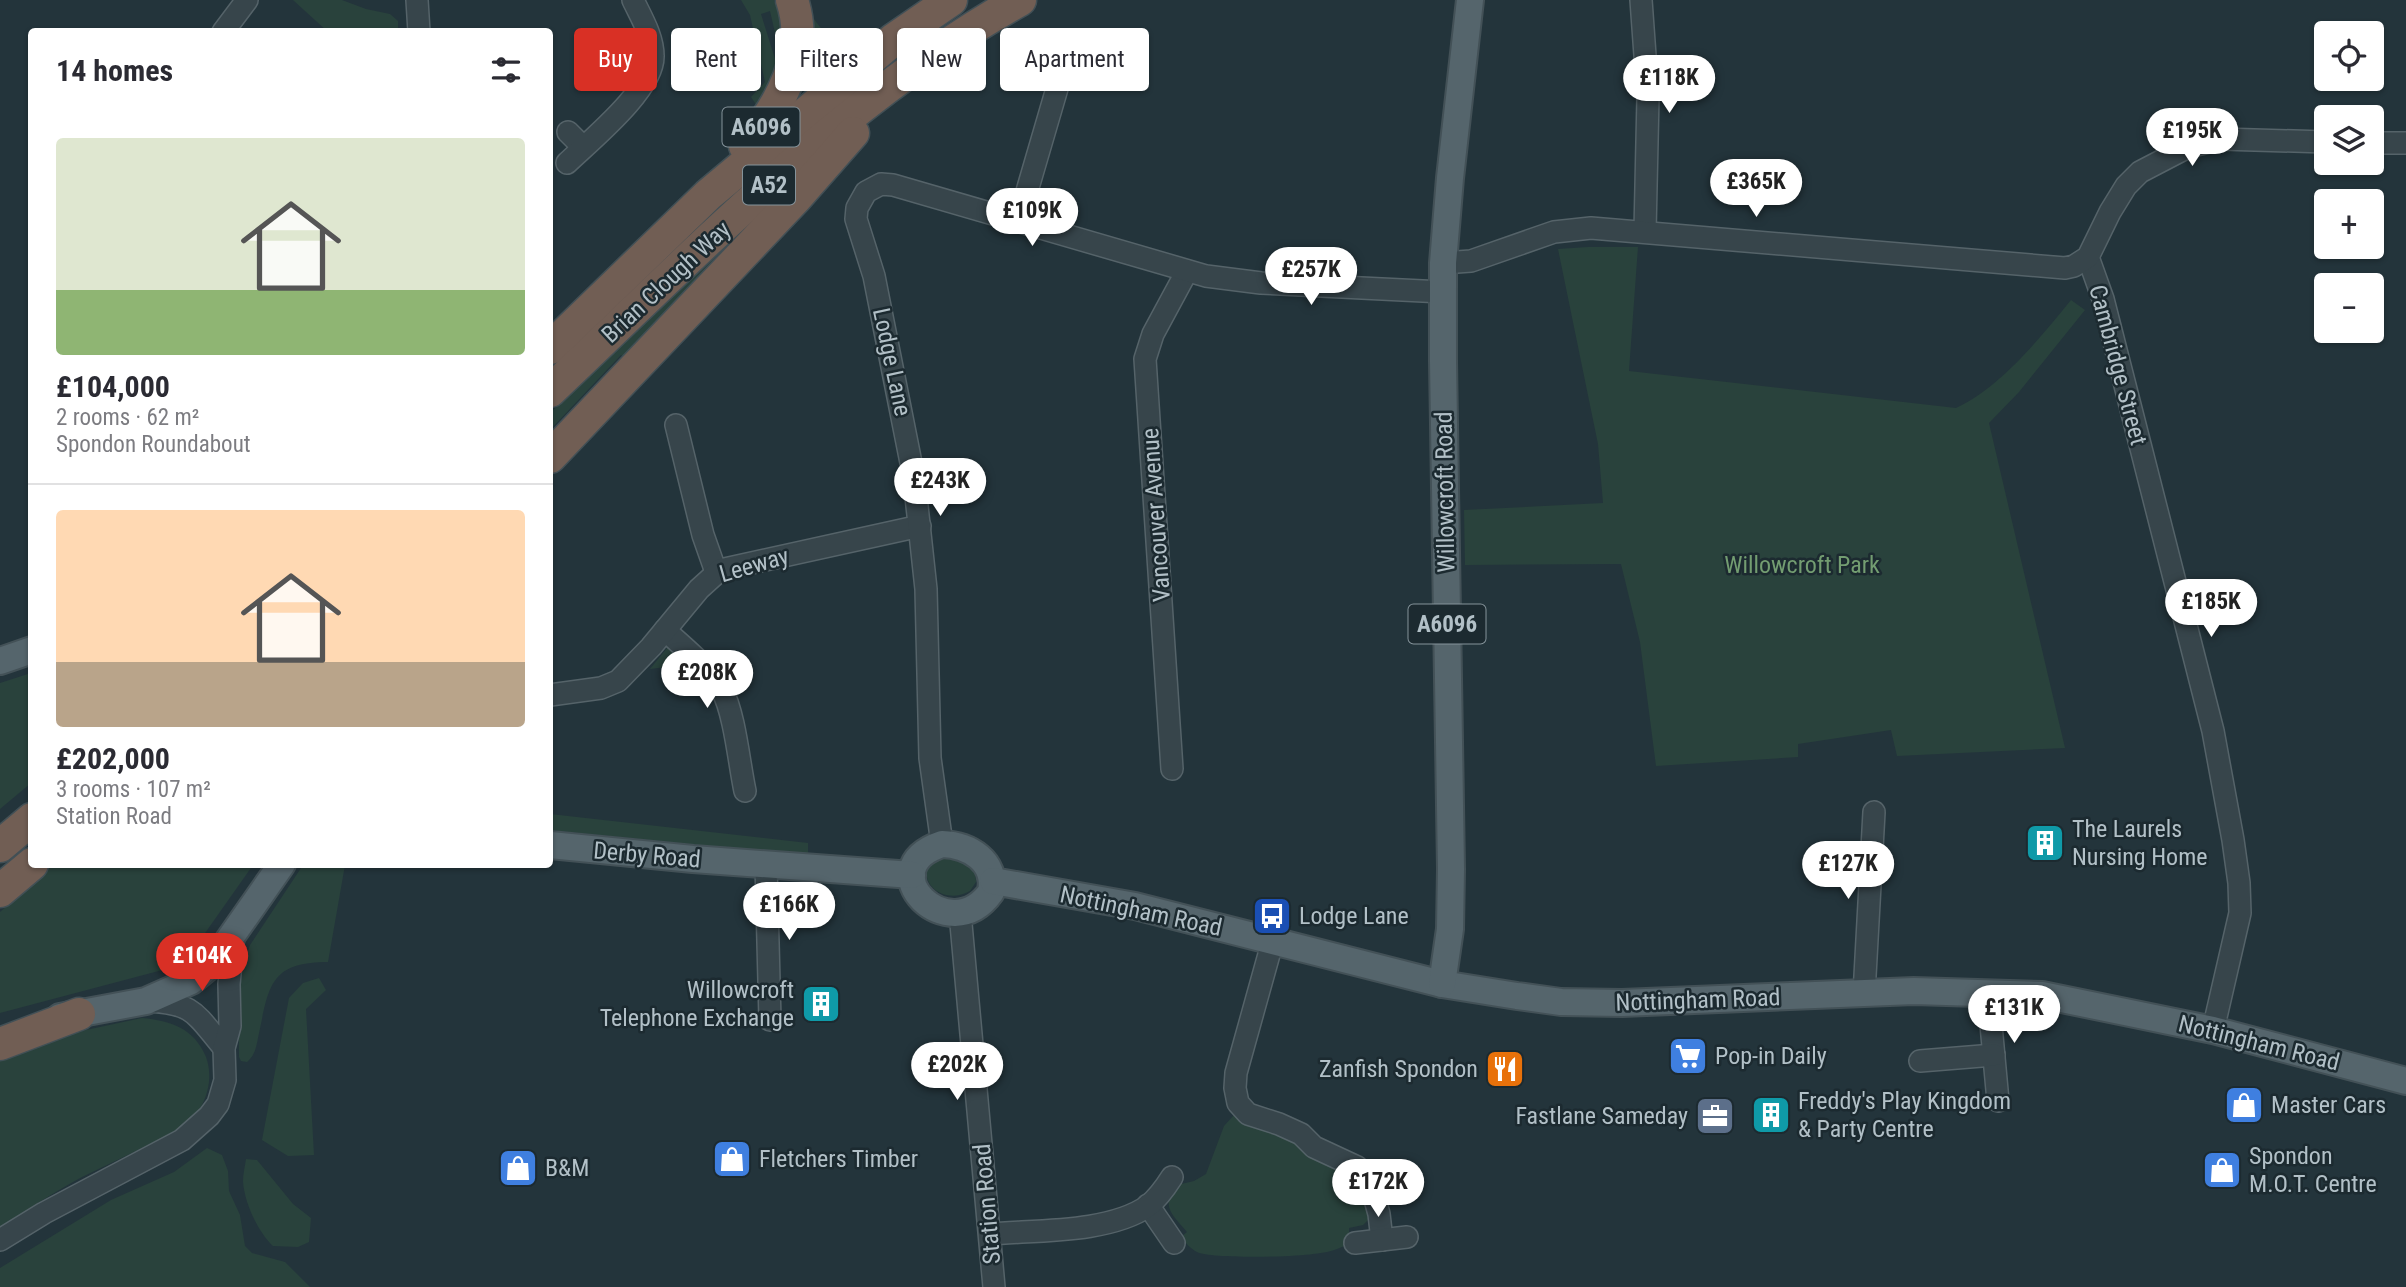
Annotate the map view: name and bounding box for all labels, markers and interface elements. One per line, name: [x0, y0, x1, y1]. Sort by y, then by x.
map controls: [2314, 21, 2384, 343]
button: locate: [2314, 21, 2384, 91]
chip: Buy: [574, 28, 657, 91]
chip: Rent: [671, 28, 761, 91]
chip: Filters: [775, 28, 883, 91]
chip: New: [897, 28, 986, 91]
chip: Apartment: [1000, 28, 1149, 91]
icon: filters: [487, 51, 525, 89]
text: 14 homes: [56, 53, 173, 88]
pin: £118K: [1620, 55, 1718, 115]
text: £118K: [1639, 64, 1699, 91]
button: layers: [2314, 105, 2384, 175]
road number: A6096: [722, 108, 800, 146]
pin: £195K: [2143, 108, 2241, 168]
text: £195K: [2162, 117, 2222, 144]
pin: £365K: [1707, 160, 1805, 219]
road number: A52: [743, 166, 795, 204]
text: £365K: [1726, 168, 1786, 195]
icon: home: [228, 183, 354, 309]
pin: £109K: [983, 188, 1081, 248]
button: +: [2314, 189, 2384, 259]
text: £109K: [1002, 197, 1062, 224]
street label: Brian Clough Way: [596, 215, 736, 349]
pin: £257K: [1262, 247, 1360, 307]
text: £257K: [1281, 256, 1341, 283]
button: −: [2314, 273, 2384, 343]
street label: Cambridge Street: [2083, 282, 2153, 448]
street label: Lodge Lane: [867, 305, 917, 419]
text: £104,000: [56, 369, 170, 404]
text: 2 rooms · 62 m²: [56, 404, 199, 431]
street label: Willowcroft Road: [1430, 411, 1460, 573]
street label: Vancouver Avenue: [1136, 427, 1176, 603]
text: Spondon Roundabout: [56, 431, 251, 458]
pin: £243K: [891, 458, 989, 518]
text: £243K: [910, 467, 970, 494]
street label: Leeway: [716, 542, 792, 588]
park label: Willowcroft Park: [1724, 551, 1880, 579]
icon: home: [228, 555, 354, 681]
pin: £185K: [2162, 580, 2260, 639]
text: £185K: [2181, 588, 2241, 615]
road number: A6096: [1408, 604, 1486, 644]
pin: £208K: [658, 650, 756, 710]
text: £208K: [677, 659, 737, 686]
text: £202,000: [56, 741, 170, 776]
text: 3 rooms · 107 m²: [56, 776, 211, 803]
text: Station Road: [56, 803, 172, 830]
place label: The Laurels Nursing Home: [2072, 815, 2207, 871]
building icon: The Laurels Nursing Home: [2024, 822, 2066, 864]
street label: Derby Road: [592, 836, 702, 874]
pin: £127K: [1799, 842, 1897, 901]
text: £127K: [1818, 850, 1878, 877]
street label: Nottingham Road: [1057, 880, 1225, 942]
pin: £166K: [740, 883, 838, 942]
text: £166K: [759, 891, 819, 918]
bus stop icon: Lodge Lane: [1251, 895, 1293, 937]
place label: Lodge Lane: [1299, 902, 1409, 930]
pin: £104K: [153, 934, 251, 993]
text: £104K: [172, 942, 232, 969]
place label: Willowcroft Telephone Exchange: [600, 976, 794, 1032]
building icon: Willowcroft Telephone Exchange: [800, 983, 842, 1025]
street label: Nottingham Road: [1615, 983, 1781, 1017]
pin: £131K: [1965, 986, 2063, 1045]
text: £131K: [1984, 994, 2044, 1021]
street label: Nottingham Road: [2176, 1009, 2342, 1077]
supermarket icon: Pop-in Daily: [1667, 1035, 1709, 1077]
pin: £202K: [908, 1042, 1006, 1102]
place label: Pop-in Daily: [1715, 1042, 1827, 1070]
restaurant icon: Zanfish Spondon: [1484, 1048, 1526, 1090]
text: £202K: [927, 1051, 987, 1078]
place label: Zanfish Spondon: [1319, 1055, 1478, 1083]
shop icon: Master Cars: [2223, 1084, 2265, 1126]
place label: Freddy's Play Kingdom & Party Centre: [1798, 1087, 2011, 1143]
place label: Master Cars: [2271, 1091, 2386, 1119]
building icon: Freddy's Play Kingdom & Party Centre: [1750, 1094, 1792, 1136]
office icon: Fastlane Sameday: [1694, 1095, 1736, 1137]
place label: Fastlane Sameday: [1515, 1102, 1688, 1130]
shop icon: Fletchers Timber: [711, 1138, 753, 1180]
street label: Station Road: [968, 1142, 1006, 1266]
place label: Spondon M.O.T. Centre: [2249, 1142, 2377, 1198]
place label: Fletchers Timber: [759, 1145, 918, 1173]
shop icon: B&M: [497, 1147, 539, 1189]
shop icon: Spondon M.O.T. Centre: [2201, 1149, 2243, 1191]
place label: B&M: [545, 1154, 589, 1182]
pin: £172K: [1329, 1160, 1427, 1219]
text: £172K: [1348, 1168, 1408, 1195]

